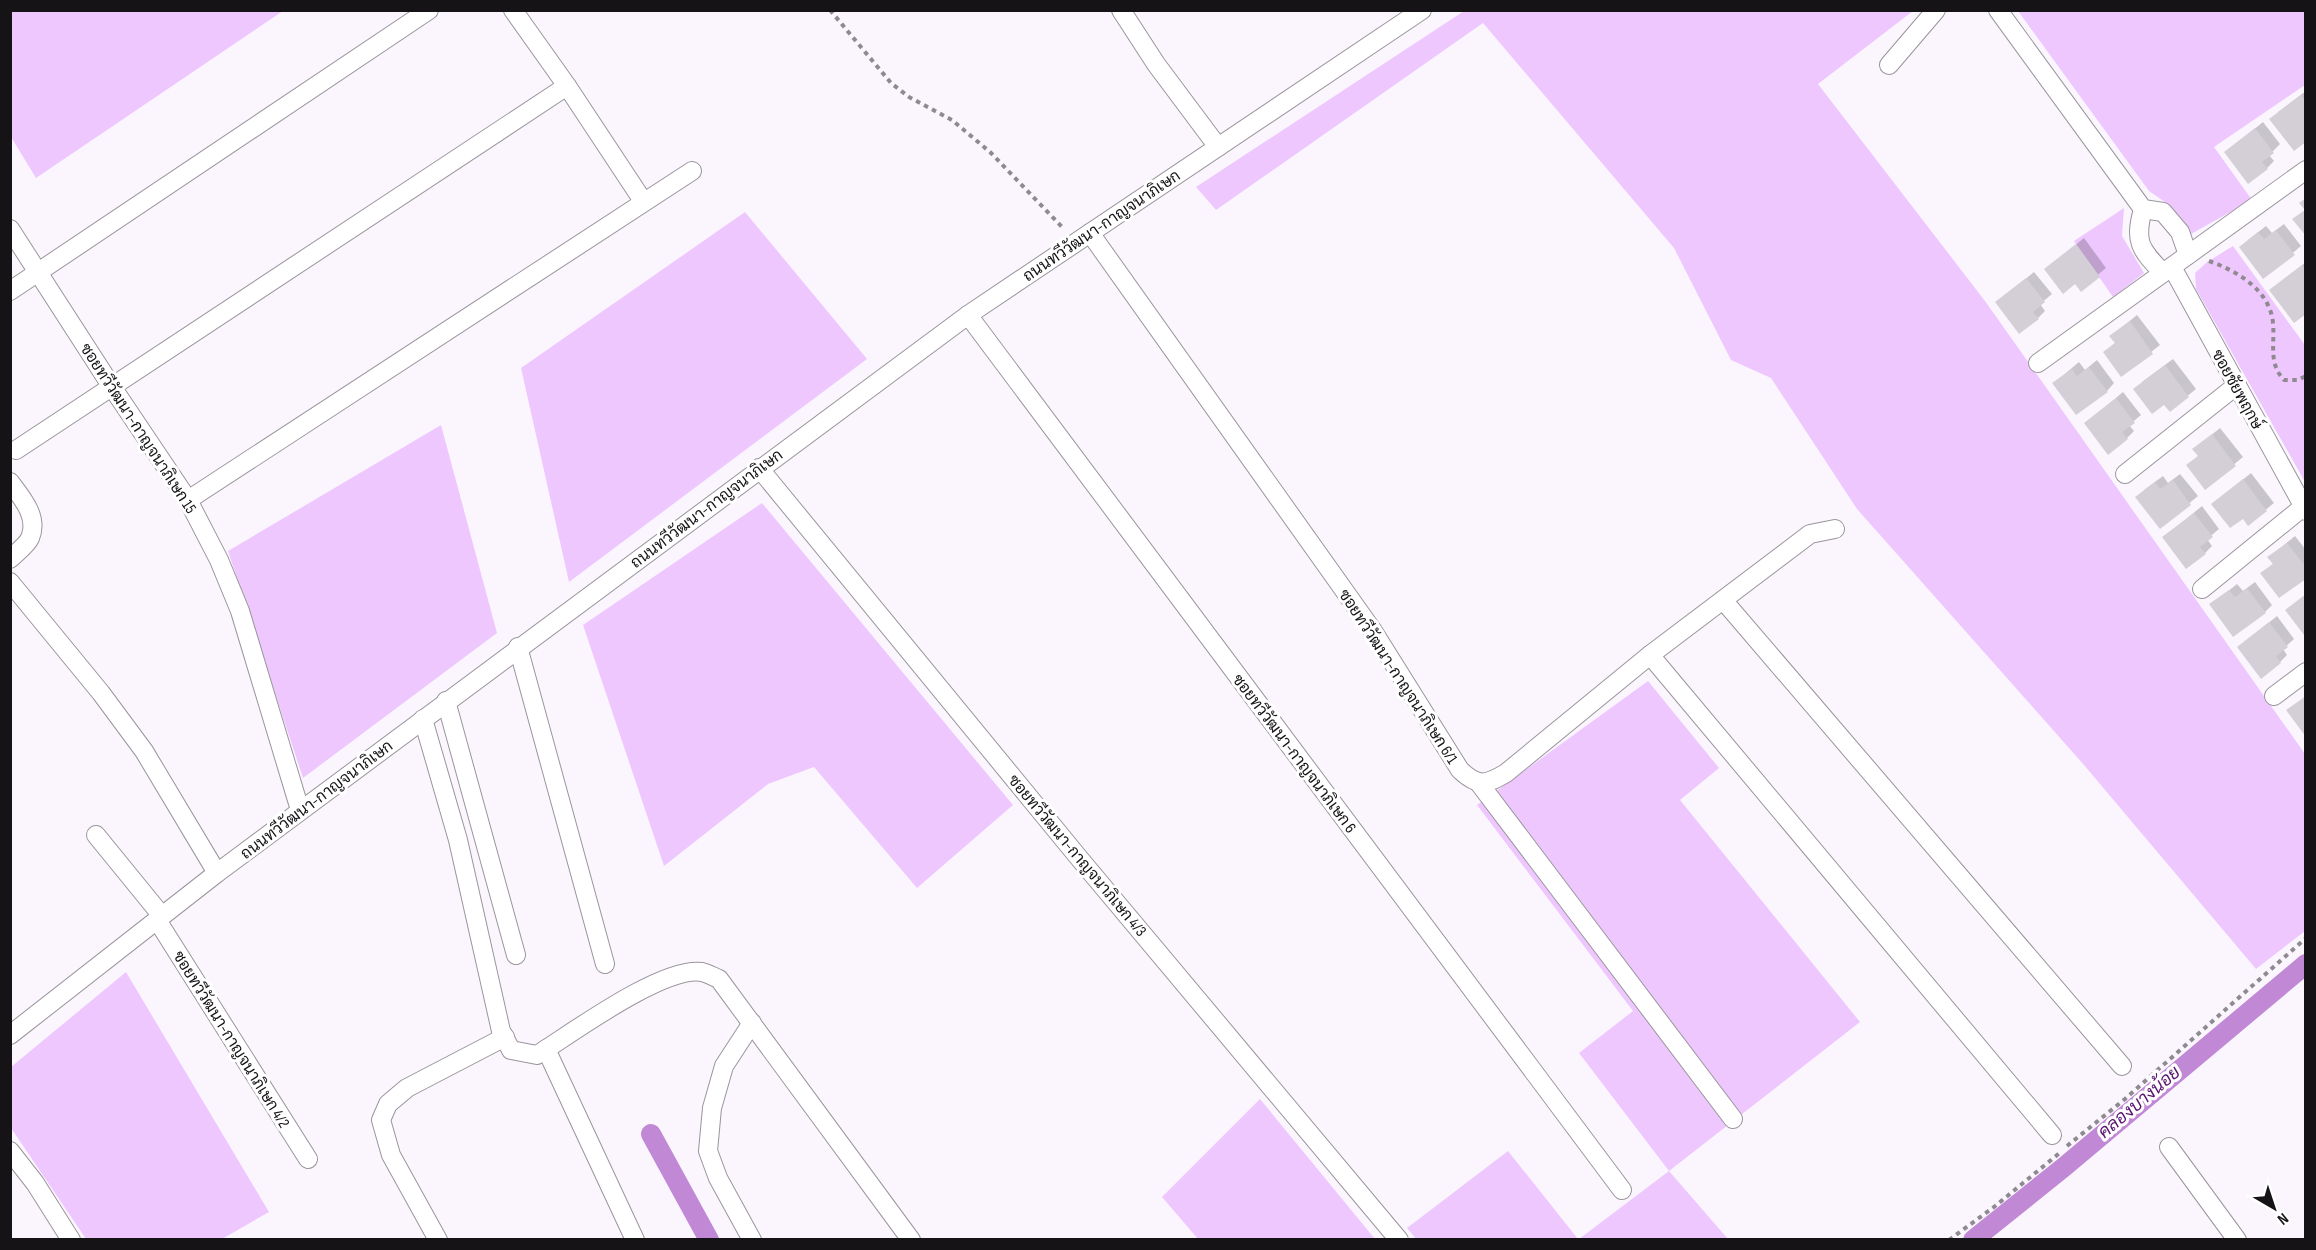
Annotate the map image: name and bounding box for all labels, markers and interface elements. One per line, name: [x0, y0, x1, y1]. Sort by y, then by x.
street label: ถนนทวีวัฒนา-กาญจนาภิเษก: [1018, 164, 1184, 286]
street label: ซอยทวีวัฒนา-กาญจนาภิเษก 15: [76, 339, 202, 517]
street label: ซอยชัยพฤกษ์: [2207, 345, 2270, 433]
street label: ถนนทวีวัฒนา-กาญจนาภิเษก: [625, 443, 787, 573]
street label: ซอยทวีวัฒนา-กาญจนาภิเษก 6/1: [1334, 584, 1464, 768]
street label: ซอยทวีวัฒนา-กาญจนาภิเษก 6: [1228, 669, 1362, 837]
street label: ถนนทวีวัฒนา-กาญจนาภิเษก: [235, 734, 397, 864]
street label: ซอยทวีวัฒนา-กาญจนาภิเษก 4/3: [1004, 769, 1152, 941]
street label: ซอยทวีวัฒนา-กาญจนาภิเษก 4/2: [168, 946, 296, 1132]
water label: คลองบางน้อย: [2093, 1060, 2185, 1143]
north arrow: [2244, 1178, 2304, 1238]
text: N: [2273, 1208, 2292, 1229]

